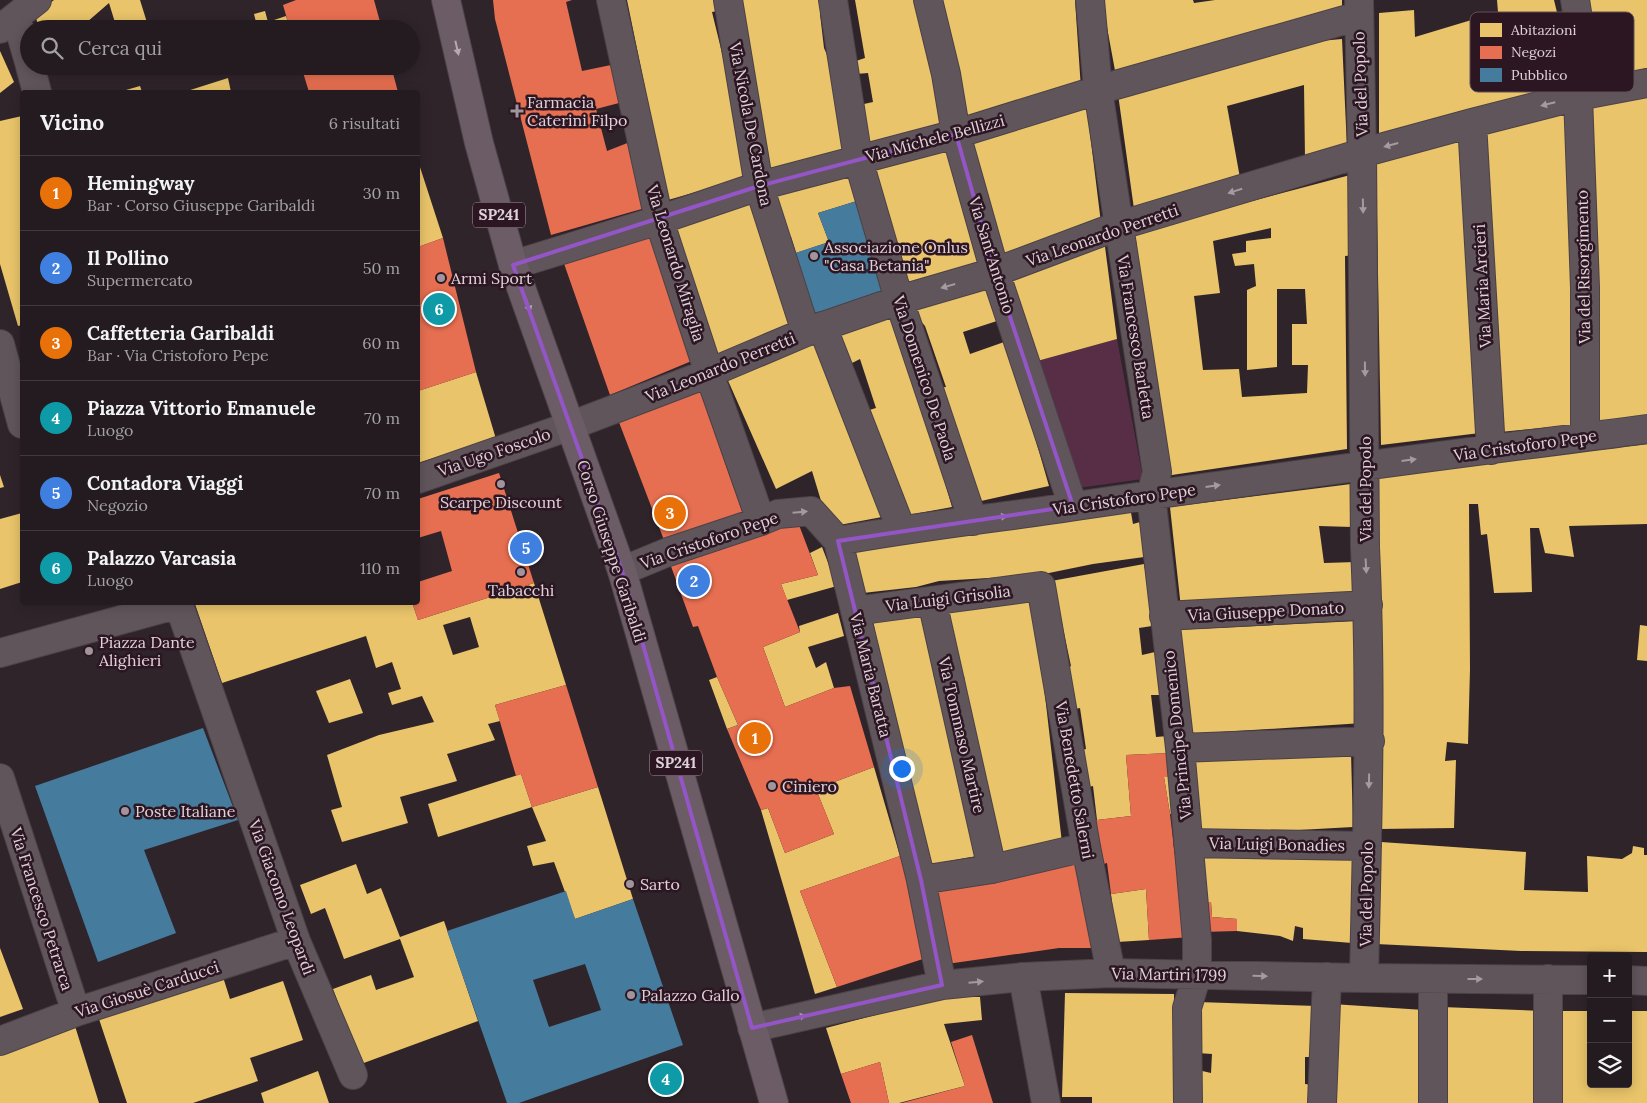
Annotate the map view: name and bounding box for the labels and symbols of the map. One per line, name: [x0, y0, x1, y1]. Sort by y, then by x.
legend: [1470, 12, 1634, 92]
text: Abitazioni: [1510, 21, 1576, 39]
street label: Via del Popolo: [1348, 31, 1372, 138]
street label: Via Nicola De Cardona: [725, 39, 777, 208]
one-way arrow: [453, 40, 461, 55]
text: Negozi: [1511, 43, 1556, 61]
text: Pubblico: [1511, 66, 1567, 84]
place label: Farmacia Caterini Filpo: [527, 92, 627, 130]
one-way arrow: [1540, 100, 1555, 108]
marker: Farmacia Caterini Filpo: [511, 105, 523, 117]
street label: Via Michele Bellizzi: [862, 110, 1007, 166]
one-way arrow: [1383, 142, 1398, 150]
street label: Via Leonardo Miraglia: [642, 181, 709, 344]
one-way arrow: [1227, 188, 1242, 196]
street label: Via del Risorgimento: [1572, 190, 1594, 345]
street label: Via Sant'Antonio: [964, 193, 1019, 316]
one-way arrow: [1359, 198, 1367, 214]
street label: Via Leonardo Perretti: [1022, 200, 1181, 271]
road number: SP241: [473, 202, 525, 228]
street label: Via Maria Arcieri: [1469, 224, 1495, 349]
place label: Associazione Onlus "Casa Betania": [823, 237, 968, 275]
marker: Associazione Onlus "Casa Betania": [808, 250, 820, 262]
street label: Via Francesco Barletta: [1113, 253, 1159, 420]
place label: Armi Sport: [450, 268, 533, 288]
marker: Armi Sport: [435, 272, 447, 284]
one-way arrow: [940, 282, 955, 290]
pin: 6: [423, 290, 455, 328]
street label: Via Domenico De Paola: [889, 292, 961, 463]
one-way arrow: [524, 298, 532, 313]
street label: Via Leonardo Perretti: [641, 328, 798, 407]
one-way arrow: [1361, 361, 1369, 377]
street label: Via Ugo Foscolo: [434, 423, 553, 481]
street label: Via Cristoforo Pepe: [1451, 425, 1598, 465]
street label: Via del Popolo: [1355, 436, 1375, 543]
one-way arrow: [1401, 456, 1417, 464]
street label: Corso Giuseppe Garibaldi: [573, 457, 651, 645]
marker: Scarpe Discount: [495, 478, 507, 490]
street label: Via Cristoforo Pepe: [1050, 479, 1197, 519]
one-way arrow: [1206, 482, 1222, 490]
place label: Scarpe Discount: [440, 492, 563, 512]
pin: 3: [654, 494, 686, 532]
street label: Via Cristoforo Pepe: [637, 507, 781, 573]
one-way arrow: [793, 508, 809, 516]
one-way arrow: [993, 513, 1009, 521]
pin: 5: [510, 529, 542, 567]
one-way arrow: [1362, 558, 1370, 574]
pin: 2: [678, 562, 710, 600]
marker: Tabacchi: [515, 566, 527, 578]
place label: Tabacchi: [488, 580, 554, 600]
street label: Via Luigi Grisolia: [883, 580, 1012, 616]
street label: Via Giuseppe Donato: [1187, 597, 1344, 625]
street label: Via Maria Baratta: [846, 610, 896, 740]
place label: Piazza Dante Alighieri: [98, 632, 195, 670]
marker: Piazza Dante Alighieri: [83, 645, 95, 657]
street label: Via Principe Domenico: [1158, 650, 1196, 821]
street label: Via Tommaso Martire: [934, 654, 990, 816]
street label: Via Benedetto Salerni: [1051, 699, 1099, 860]
pin: 1: [739, 719, 771, 757]
road number: SP241: [650, 750, 702, 776]
your location: [889, 756, 915, 782]
one-way arrow: [1364, 773, 1372, 789]
place label: Ciniero: [782, 776, 837, 796]
marker: Ciniero: [766, 780, 778, 792]
place label: Poste Italiane: [135, 801, 236, 821]
marker: Poste Italiane: [119, 805, 131, 817]
street label: Via Giacomo Leopardi: [244, 816, 319, 977]
street label: Via Francesco Petrarca: [6, 824, 78, 993]
street label: Via Luigi Bonadies: [1208, 833, 1345, 855]
street label: Via del Popolo: [1355, 841, 1377, 948]
place label: Sarto: [640, 874, 680, 894]
marker: Sarto: [624, 878, 636, 890]
street label: Via Giosuè Carducci: [72, 956, 221, 1022]
street label: Via Martiri 1799: [1110, 963, 1227, 985]
one-way arrow: [1252, 972, 1268, 980]
one-way arrow: [1467, 975, 1483, 983]
one-way arrow: [968, 978, 984, 986]
place label: Palazzo Gallo: [641, 985, 740, 1005]
marker: Palazzo Gallo: [625, 989, 637, 1001]
one-way arrow: [792, 1013, 807, 1021]
pin: 4: [650, 1060, 682, 1098]

